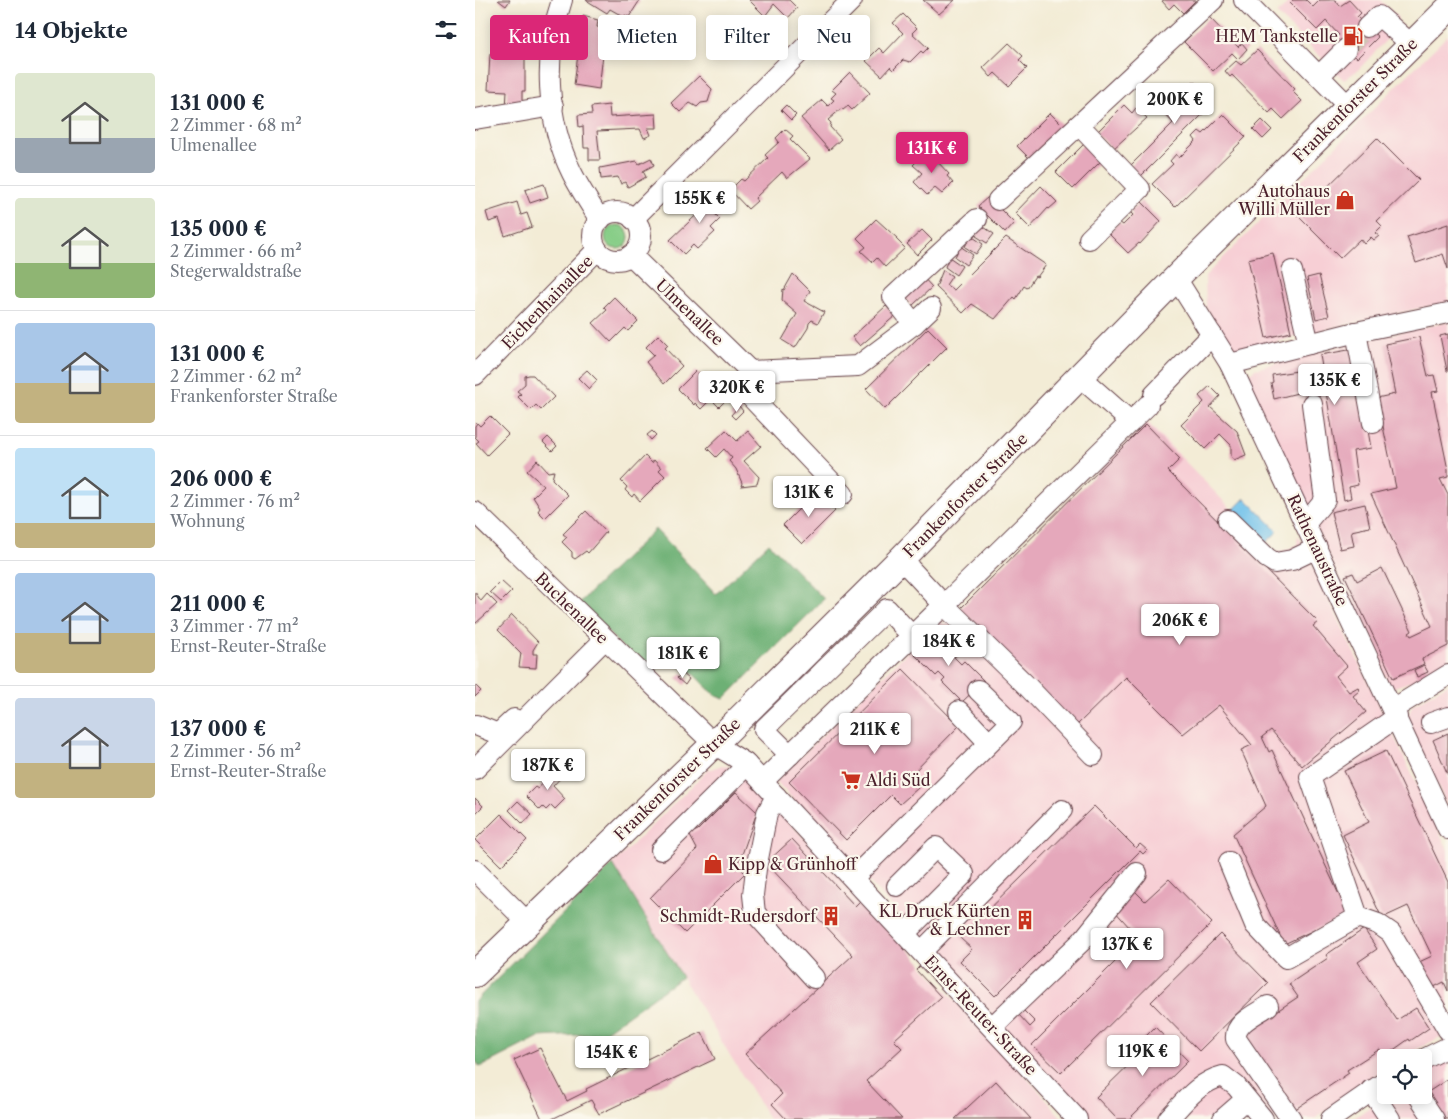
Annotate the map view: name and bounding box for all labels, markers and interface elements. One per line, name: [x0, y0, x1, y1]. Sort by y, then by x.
chip: Kaufen: [490, 15, 588, 60]
chip: Mieten: [598, 15, 696, 60]
chip: Filter: [706, 15, 788, 60]
chip: Neu: [798, 15, 870, 60]
icon: filters: [432, 16, 460, 44]
text: 14 Objekte: [15, 18, 128, 43]
fuel station icon: HEM Tankstelle: [1342, 25, 1364, 47]
place label: HEM Tankstelle: [1215, 26, 1338, 46]
street label: Frankenforster Straße: [1289, 34, 1421, 166]
pin: 200K €: [1134, 82, 1216, 125]
text: 200K €: [1147, 89, 1203, 109]
text: 131 000 €: [170, 90, 265, 115]
icon: home: [55, 93, 115, 153]
text: 2 Zimmer · 68 m²: [170, 115, 302, 135]
pin: 131K €: [891, 132, 973, 174]
text: Ulmenallee: [170, 135, 257, 155]
text: 131K €: [907, 138, 957, 158]
place label: Autohaus Willi Müller: [1237, 181, 1330, 219]
pin: 155K €: [659, 182, 741, 224]
text: 155K €: [674, 188, 726, 208]
shop icon: Autohaus Willi Müller: [1334, 189, 1356, 211]
text: 135 000 €: [170, 216, 267, 241]
icon: home: [55, 218, 115, 278]
text: 2 Zimmer · 66 m²: [170, 241, 302, 261]
street label: Eichenhainallee: [497, 251, 597, 353]
text: Stegerwaldstraße: [170, 261, 302, 281]
street label: Ulmenallee: [652, 275, 728, 349]
text: 131 000 €: [170, 341, 265, 366]
icon: home: [55, 343, 115, 403]
pin: 135K €: [1294, 364, 1376, 406]
text: 2 Zimmer · 62 m²: [170, 366, 302, 386]
pin: 320K €: [696, 370, 778, 413]
text: 135K €: [1309, 370, 1361, 390]
text: 320K €: [709, 377, 765, 397]
text: Frankenforster Straße: [170, 386, 338, 406]
street label: Frankenforster Straße: [899, 429, 1031, 561]
text: 206 000 €: [170, 466, 272, 491]
icon: home: [55, 468, 115, 528]
pin: 131K €: [768, 476, 850, 518]
text: 131K €: [784, 482, 834, 502]
text: 2 Zimmer · 76 m²: [170, 491, 300, 511]
street label: Rathenaustraße: [1283, 491, 1353, 609]
text: Wohnung: [170, 511, 244, 531]
street label: Buchenallee: [531, 568, 613, 648]
text: 211 000 €: [170, 591, 265, 616]
icon: home: [55, 593, 115, 653]
pin: 206K €: [1139, 604, 1221, 646]
text: 206K €: [1152, 610, 1208, 630]
text: 3 Zimmer · 77 m²: [170, 616, 298, 636]
pin: 184K €: [908, 624, 990, 667]
text: 184K €: [922, 631, 976, 651]
text: Ernst-Reuter-Straße: [170, 636, 326, 656]
pin: 181K €: [642, 636, 724, 679]
text: 181K €: [658, 643, 708, 663]
pin: 211K €: [834, 712, 916, 755]
street label: Frankenforster Straße: [610, 714, 744, 844]
text: 137 000 €: [170, 716, 266, 741]
icon: home: [55, 718, 115, 778]
text: 211K €: [850, 719, 900, 739]
text: 2 Zimmer · 56 m²: [170, 741, 301, 761]
pin: 187K €: [507, 748, 589, 791]
text: 187K €: [522, 755, 574, 775]
text: Ernst-Reuter-Straße: [170, 761, 326, 781]
supermarket icon: Aldi Süd: [840, 769, 862, 791]
place label: Aldi Süd: [865, 770, 931, 790]
shop icon: Kipp & Grünhoff: [702, 853, 724, 875]
place label: Kipp & Grünhoff: [728, 854, 858, 874]
place label: KL Druck Kürten & Lechner: [879, 901, 1010, 939]
building icon: Schmidt-Rudersdorf: [820, 905, 842, 927]
place label: Schmidt-Rudersdorf: [660, 906, 818, 926]
building icon: KL Druck Kürten & Lechner: [1014, 909, 1036, 931]
pin: 137K €: [1086, 928, 1168, 970]
text: 137K €: [1101, 934, 1153, 954]
street label: Ernst-Reuter-Straße: [920, 951, 1042, 1079]
pin: 119K €: [1102, 1034, 1184, 1077]
pin: 154K €: [571, 1036, 653, 1078]
text: 119K €: [1118, 1041, 1168, 1061]
text: 154K €: [586, 1042, 638, 1062]
map controls: [1377, 1049, 1432, 1104]
button: locate: [1377, 1049, 1432, 1104]

